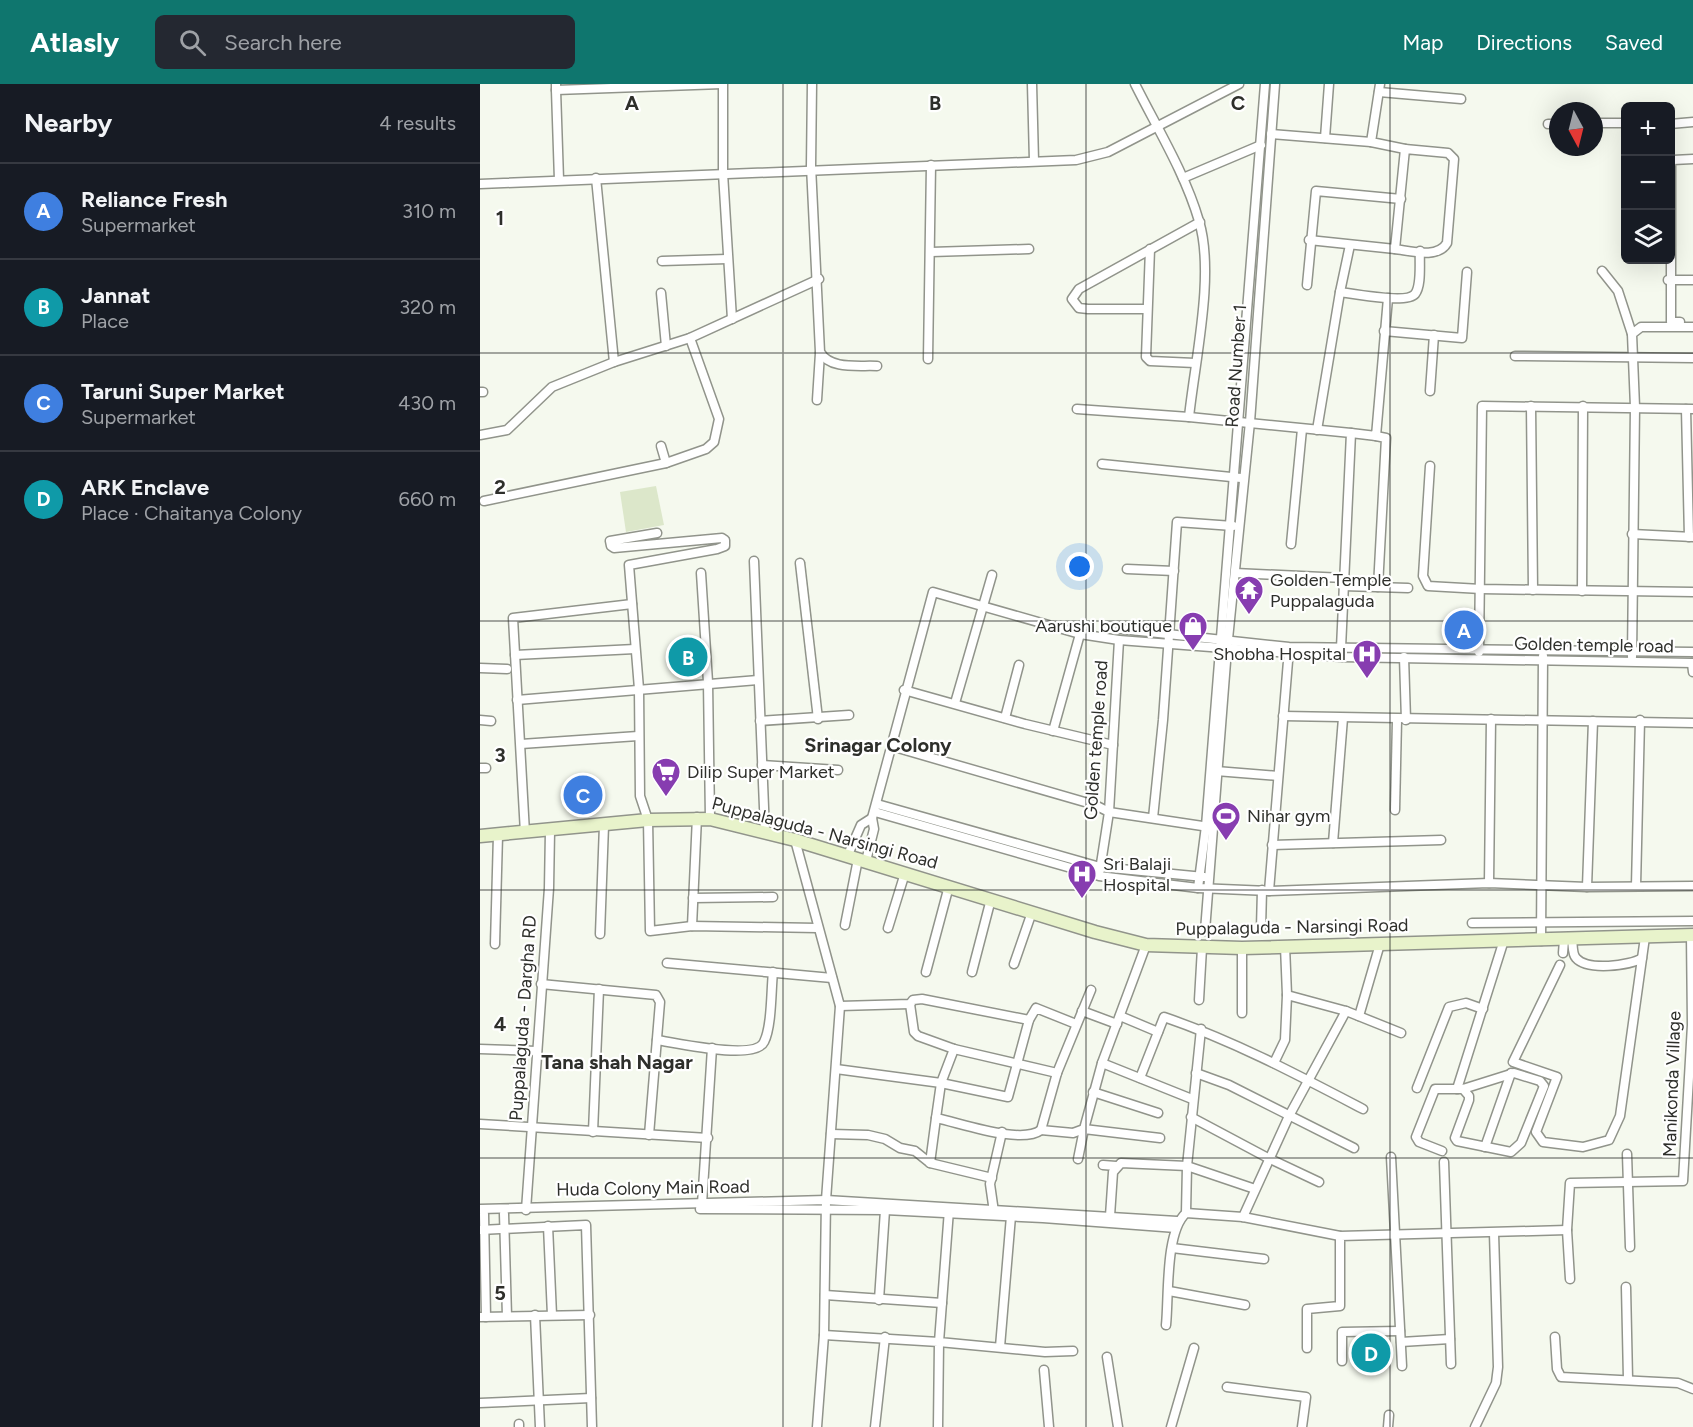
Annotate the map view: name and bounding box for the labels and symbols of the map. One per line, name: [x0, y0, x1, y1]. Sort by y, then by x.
text: A: [625, 91, 640, 115]
text: B: [929, 91, 941, 115]
text: C: [1231, 91, 1245, 115]
north arrow: [1549, 102, 1603, 156]
text: 1: [496, 206, 504, 230]
street label: Road Number 1: [1221, 304, 1251, 428]
text: 2: [494, 475, 506, 499]
your location: [1065, 552, 1094, 581]
place label: Golden Temple Puppalaguda: [1270, 569, 1392, 612]
temple icon: Golden Temple Puppalaguda: [1233, 574, 1265, 616]
pin: A: [1444, 608, 1484, 652]
shop icon: Aarushi boutique: [1177, 610, 1209, 652]
place label: Aarushi boutique: [1035, 615, 1172, 637]
street label: Golden temple road: [1514, 633, 1674, 657]
pin: B: [668, 634, 708, 680]
hospital icon: Shobha Hospital: [1351, 638, 1383, 680]
place label: Shobha Hospital: [1213, 643, 1346, 665]
street label: Golden temple road: [1079, 659, 1113, 821]
district label: Srinagar Colony: [804, 733, 952, 757]
text: 3: [494, 743, 506, 767]
supermarket icon: Dilip Super Market: [650, 756, 682, 798]
place label: Dilip Super Market: [687, 761, 835, 783]
pin: C: [564, 772, 602, 818]
street label: Puppalaguda - Narsingi Road: [710, 792, 940, 874]
sports icon: Nihar gym: [1210, 800, 1242, 842]
place label: Nihar gym: [1247, 805, 1330, 827]
place label: Sri Balaji Hospital: [1103, 853, 1171, 896]
hospital icon: Sri Balaji Hospital: [1066, 858, 1098, 900]
street label: Puppalaguda - Dargha RD: [505, 914, 541, 1122]
street label: Puppalaguda - Narsingi Road: [1175, 914, 1409, 940]
street label: Manikonda Village: [1658, 1011, 1686, 1157]
text: 4: [494, 1012, 507, 1036]
district label: Tana shah Nagar: [541, 1050, 693, 1074]
street label: Huda Colony Main Road: [556, 1175, 750, 1201]
text: 5: [494, 1281, 506, 1305]
pin: D: [1352, 1330, 1390, 1376]

